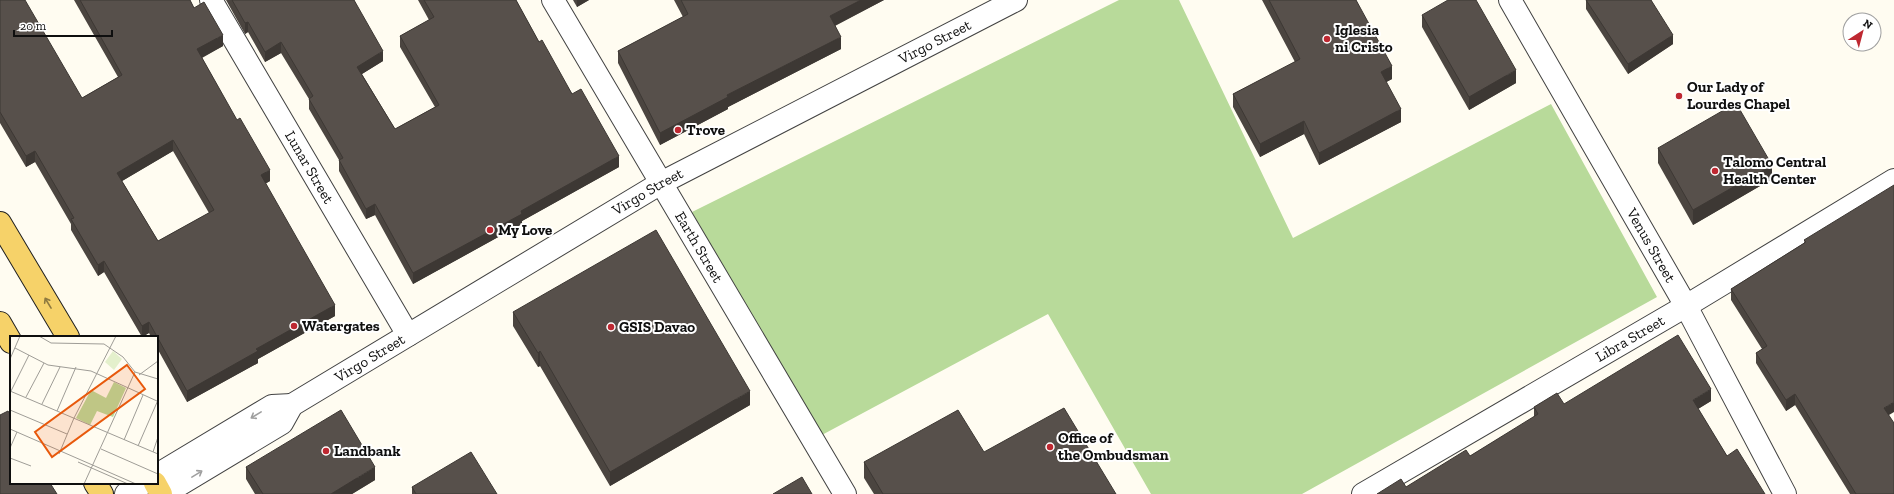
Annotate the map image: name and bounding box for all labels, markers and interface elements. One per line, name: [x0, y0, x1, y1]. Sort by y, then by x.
scale bar: [14, 12, 112, 38]
north arrow: [1842, 12, 1882, 52]
street label: Virgo Street: [895, 16, 974, 68]
text: N: [1860, 17, 1875, 32]
text: 20 m: [20, 19, 47, 33]
place label: Iglesia ni Cristo: [1335, 21, 1393, 56]
marker: Iglesia ni Cristo: [1322, 34, 1332, 44]
place label: Our Lady of Lourdes Chapel: [1687, 78, 1790, 113]
marker: Our Lady of Lourdes Chapel: [1674, 91, 1684, 101]
place label: Trove: [686, 121, 725, 139]
marker: Trove: [673, 125, 683, 135]
street label: Lunar Street: [281, 128, 338, 207]
place label: Talomo Central Health Center: [1723, 153, 1826, 188]
street label: Virgo Street: [608, 164, 686, 220]
marker: Talomo Central Health Center: [1710, 166, 1720, 176]
street label: Venus Street: [1622, 204, 1680, 286]
street label: Earth Street: [671, 208, 727, 286]
place label: My Love: [498, 221, 552, 239]
marker: My Love: [485, 225, 495, 235]
one-way arrow: [43, 297, 51, 309]
street label: Libra Street: [1592, 311, 1668, 366]
place label: Watergates: [302, 317, 380, 335]
place label: GSIS Davao: [619, 318, 695, 336]
marker: Watergates: [289, 321, 299, 331]
marker: GSIS Davao: [606, 322, 616, 332]
street label: Virgo Street: [330, 330, 409, 387]
inset map: [10, 336, 158, 484]
one-way arrow: [250, 412, 262, 420]
place label: Office of the Ombudsman: [1058, 429, 1169, 464]
place label: Landbank: [334, 442, 401, 460]
marker: Office of the Ombudsman: [1045, 442, 1055, 452]
marker: Landbank: [321, 446, 331, 456]
one-way arrow: [191, 469, 203, 477]

